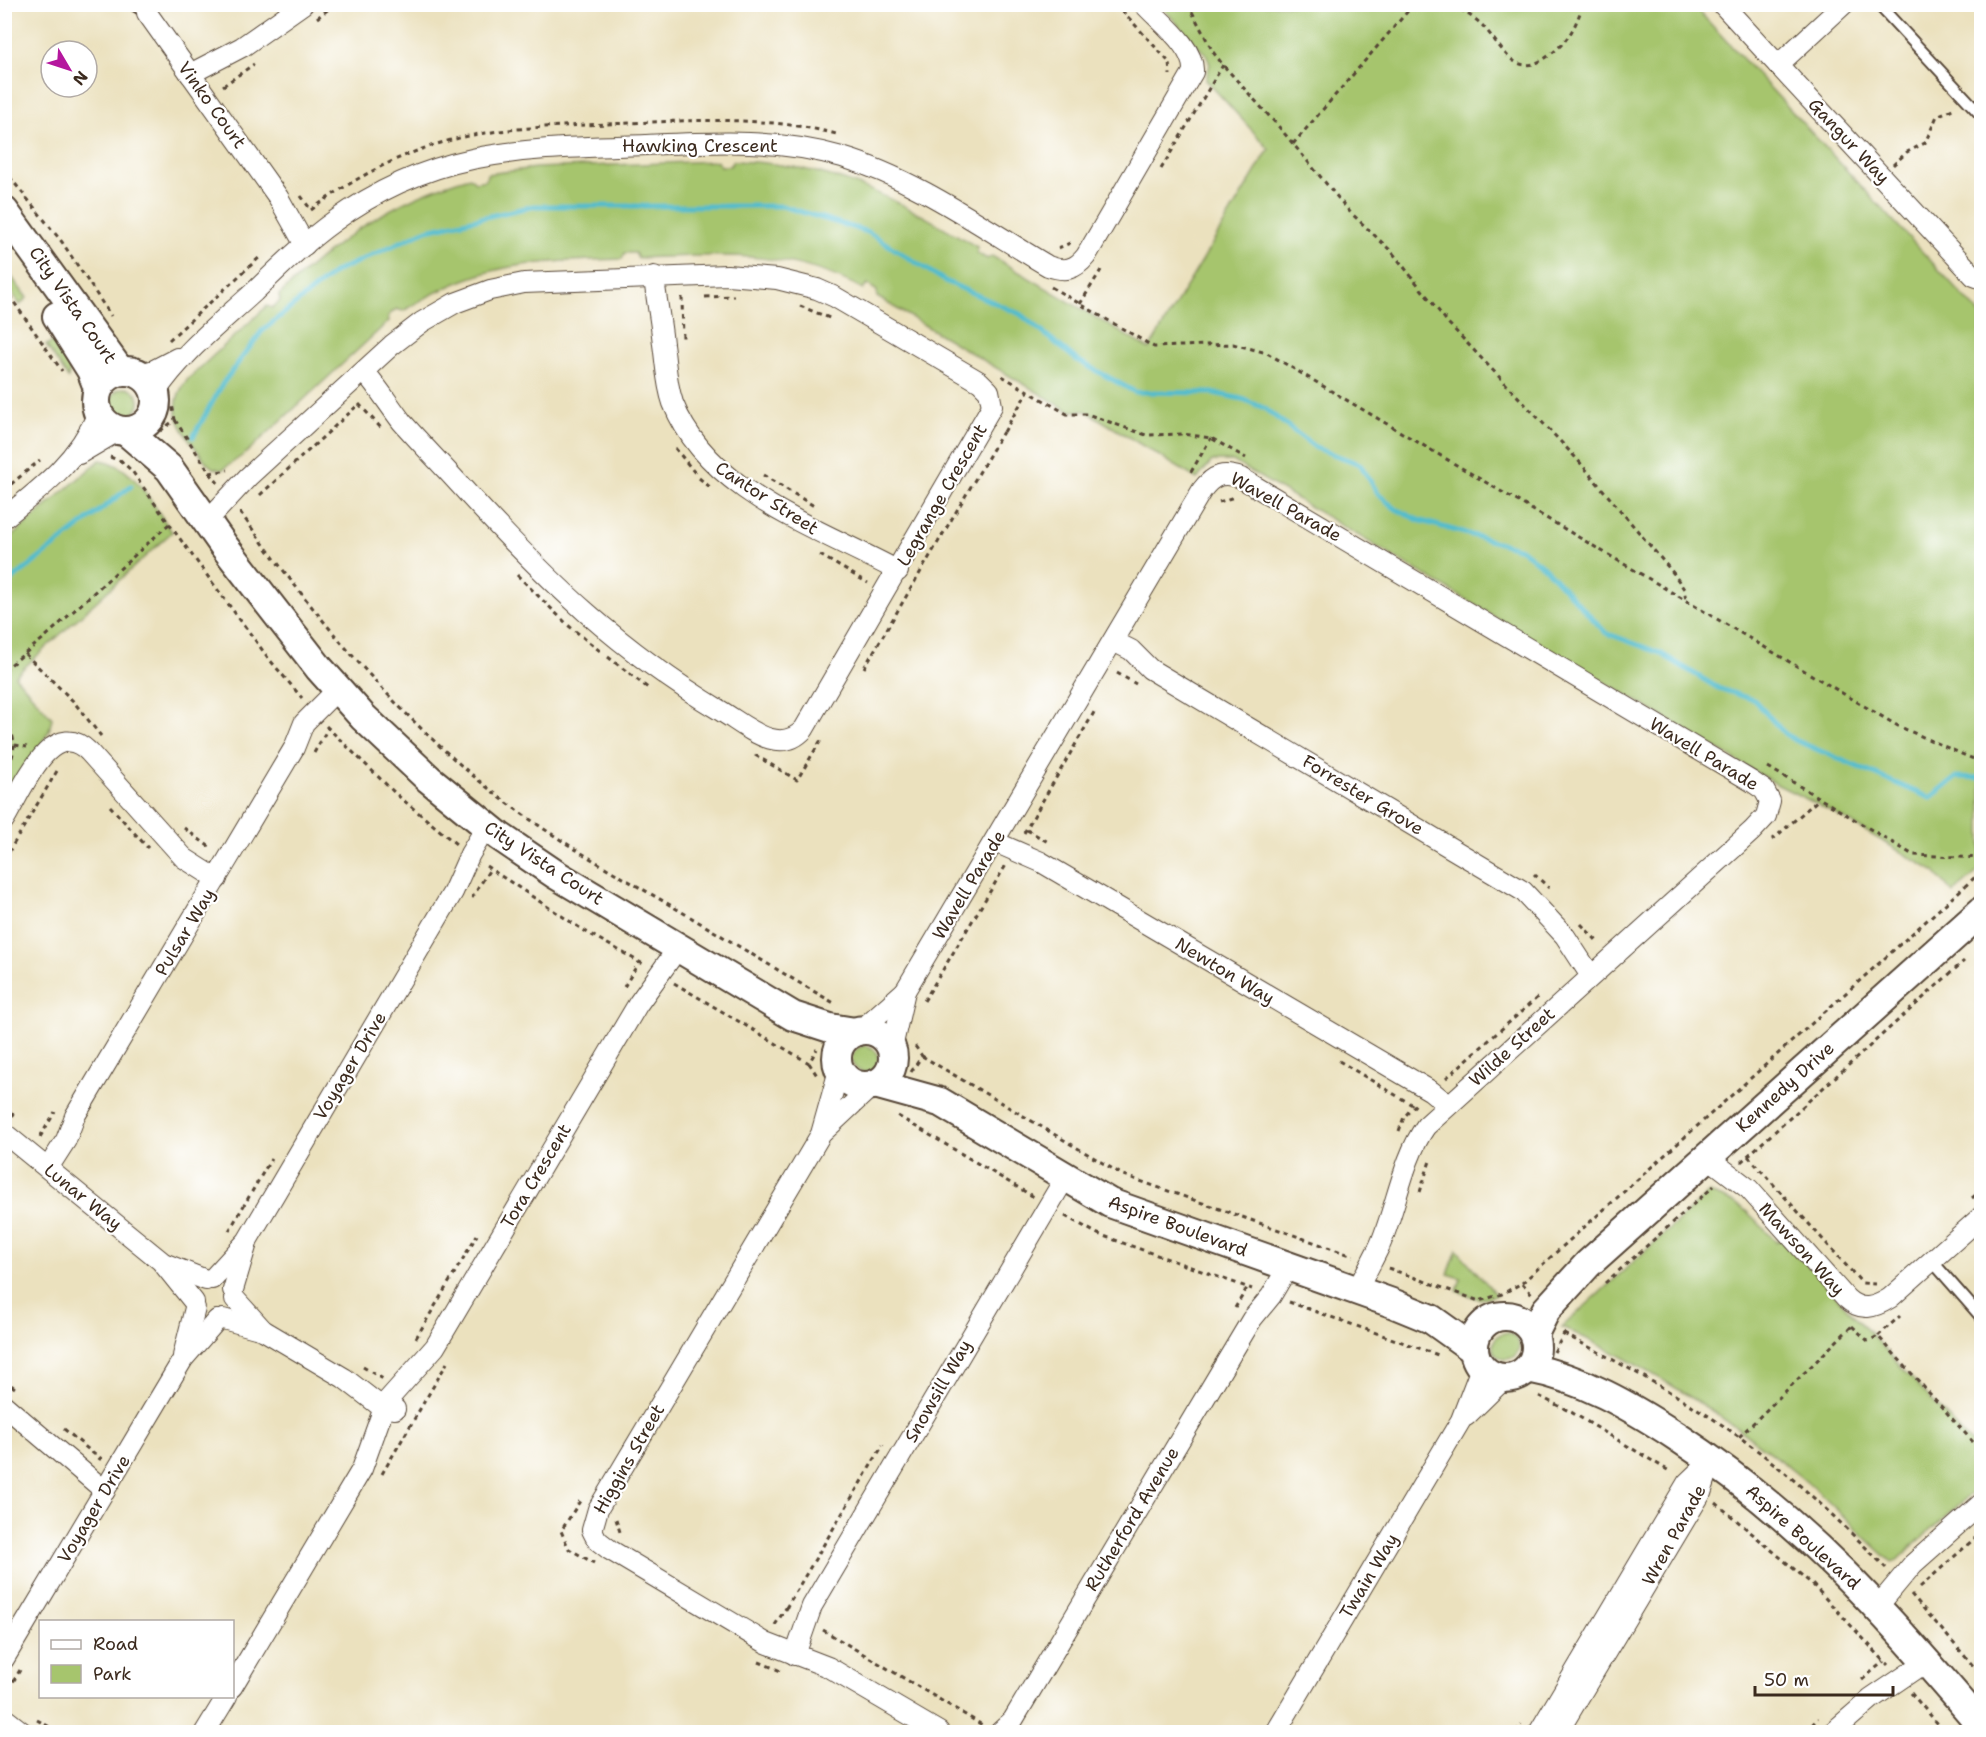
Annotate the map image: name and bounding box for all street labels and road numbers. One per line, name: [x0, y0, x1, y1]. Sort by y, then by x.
street label: Vinko Court: [172, 57, 252, 153]
street label: Gangur Way: [1803, 93, 1895, 189]
street label: Hawking Crescent: [622, 134, 778, 158]
street label: City Vista Court: [24, 242, 122, 368]
street label: Legrange Crescent: [891, 419, 993, 571]
street label: Cantor Street: [711, 456, 823, 540]
street label: Wavell Parade: [1226, 467, 1346, 547]
street label: Wavell Parade: [1645, 712, 1763, 796]
street label: Forrester Grove: [1298, 749, 1428, 841]
street label: City Vista Court: [480, 815, 608, 911]
street label: Wavell Parade: [927, 826, 1011, 944]
street label: Pulsar Way: [149, 884, 221, 980]
street label: Newton Way: [1171, 932, 1279, 1010]
street label: Wilde Street: [1464, 1002, 1560, 1092]
street label: Voyager Drive: [308, 1007, 392, 1125]
street label: Kennedy Drive: [1731, 1036, 1839, 1138]
street label: Tora Crescent: [495, 1119, 577, 1233]
street label: Lunar Way: [39, 1158, 127, 1236]
street label: Aspire Boulevard: [1105, 1190, 1251, 1262]
street label: Mawson Way: [1754, 1197, 1850, 1301]
street label: Snowsill Way: [899, 1335, 977, 1447]
street label: Higgins Street: [588, 1400, 670, 1518]
street label: Rutherford Avenue: [1079, 1442, 1185, 1596]
street label: Voyager Drive: [52, 1450, 136, 1568]
street label: Aspire Boulevard: [1740, 1479, 1866, 1595]
street label: Wren Parade: [1636, 1480, 1712, 1590]
street label: Twain Way: [1334, 1529, 1404, 1623]

